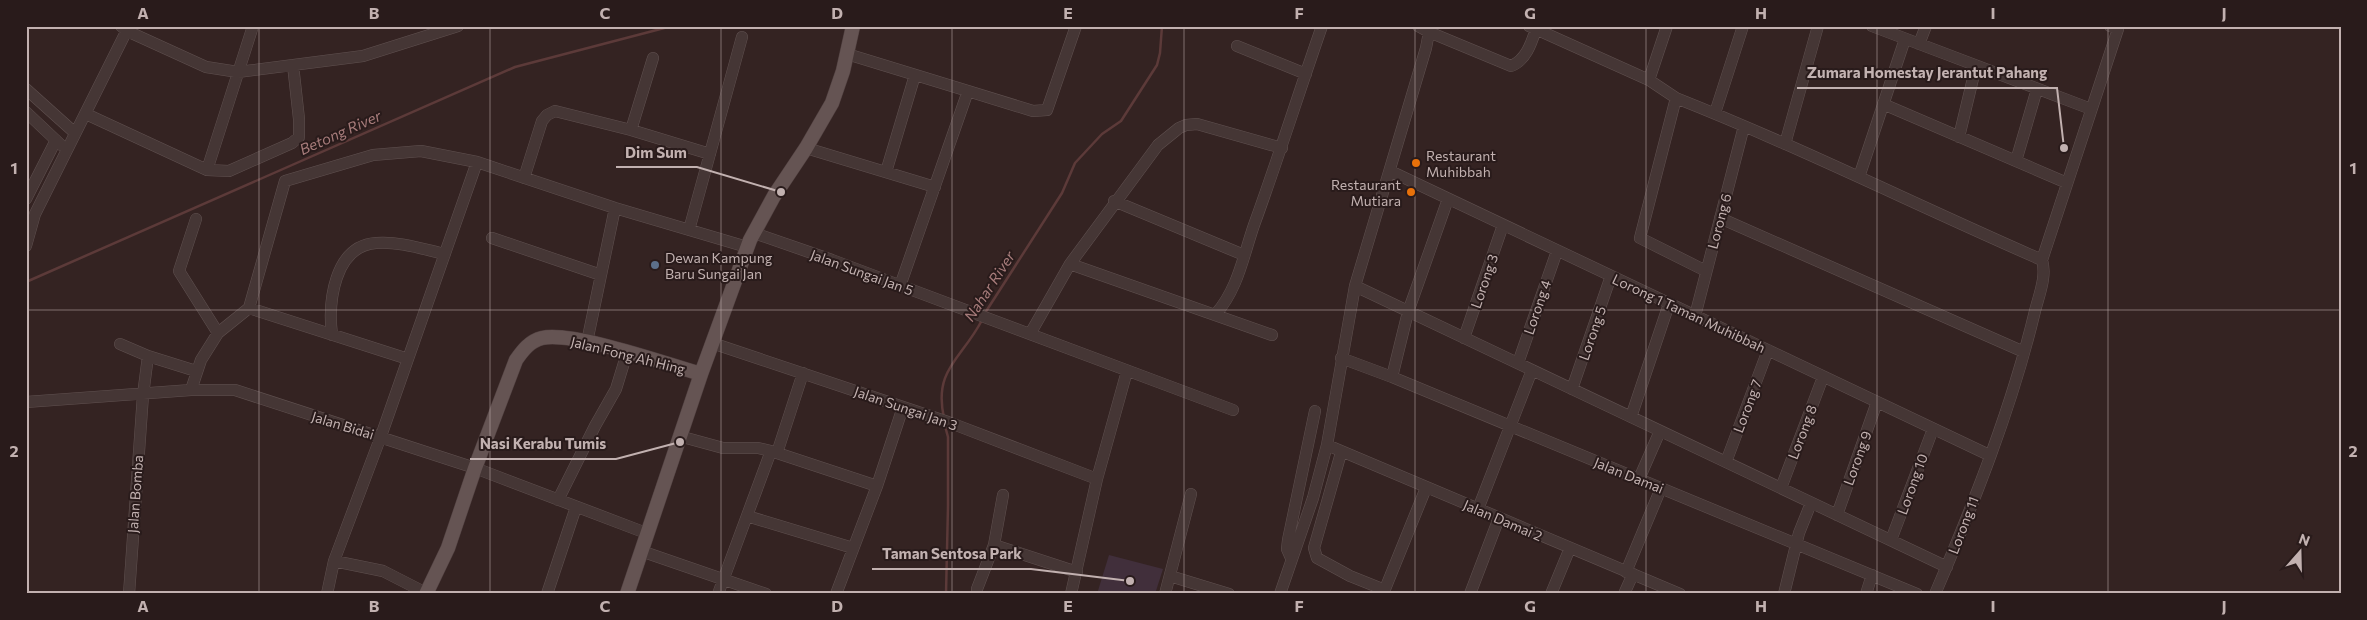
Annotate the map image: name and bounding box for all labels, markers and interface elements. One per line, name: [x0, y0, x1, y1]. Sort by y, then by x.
text: A: [137, 3, 149, 22]
text: B: [369, 3, 380, 22]
text: C: [600, 3, 611, 22]
text: D: [831, 3, 843, 22]
text: E: [1063, 3, 1073, 22]
text: F: [1294, 3, 1304, 22]
text: G: [1524, 3, 1536, 22]
text: H: [1755, 3, 1767, 22]
text: I: [1990, 3, 1996, 22]
text: J: [2221, 3, 2227, 22]
callout: Zumara Homestay Jerantut Pahang: [1797, 58, 2057, 88]
text: Zumara Homestay Jerantut Pahang: [1807, 63, 2047, 81]
water label: Betong River: [296, 106, 385, 158]
callout: Dim Sum: [616, 137, 697, 167]
text: Dim Sum: [625, 143, 687, 161]
place label: Restaurant Muhibbah: [1426, 147, 1496, 180]
marker: Restaurant Muhibbah: [1410, 157, 1422, 169]
text: 1: [10, 158, 18, 177]
text: 1: [2349, 158, 2357, 177]
place label: Restaurant Mutiara: [1331, 176, 1401, 209]
marker: Restaurant Mutiara: [1405, 186, 1417, 198]
street label: Lorong 6: [1703, 191, 1735, 251]
street label: Jalan Sungai Jan 5: [808, 245, 916, 299]
water label: Nahar River: [960, 247, 1019, 324]
place label: Dewan Kampung Baru Sungai Jan: [665, 249, 773, 282]
street label: Lorong 3: [1467, 252, 1501, 310]
marker: Dewan Kampung Baru Sungai Jan: [649, 259, 661, 271]
street label: Lorong 1 Taman Muhibbah: [1610, 270, 1768, 356]
street label: Lorong 4: [1520, 277, 1554, 337]
street label: Lorong 5: [1575, 304, 1609, 362]
street label: Jalan Fong Ah Hing: [569, 333, 687, 378]
street label: Lorong 7: [1729, 377, 1765, 435]
street label: Jalan Sungai Jan 3: [852, 382, 960, 434]
street label: Lorong 8: [1784, 402, 1820, 462]
street label: Jalan Bidai: [310, 407, 376, 443]
street label: Lorong 9: [1839, 428, 1875, 488]
callout: Nasi Kerabu Tumis: [470, 429, 616, 459]
text: Nasi Kerabu Tumis: [480, 434, 606, 452]
text: 2: [9, 441, 19, 460]
text: 2: [2348, 441, 2358, 460]
street label: Lorong 10: [1893, 451, 1931, 517]
street label: Jalan Damai: [1592, 453, 1666, 497]
street label: Jalan Bomba: [124, 454, 146, 534]
street label: Lorong 11: [1944, 494, 1982, 556]
street label: Jalan Damai 2: [1461, 496, 1545, 544]
north arrow: [2274, 528, 2324, 578]
text: N: [2297, 530, 2312, 549]
callout: Taman Sentosa Park: [872, 539, 1031, 569]
text: Taman Sentosa Park: [882, 544, 1022, 562]
text: A: [137, 596, 149, 615]
text: B: [369, 596, 380, 615]
text: C: [600, 596, 611, 615]
text: D: [831, 596, 843, 615]
text: E: [1063, 596, 1073, 615]
text: F: [1294, 596, 1304, 615]
text: G: [1524, 596, 1536, 615]
text: H: [1755, 596, 1767, 615]
text: I: [1990, 596, 1996, 615]
text: J: [2221, 596, 2227, 615]

